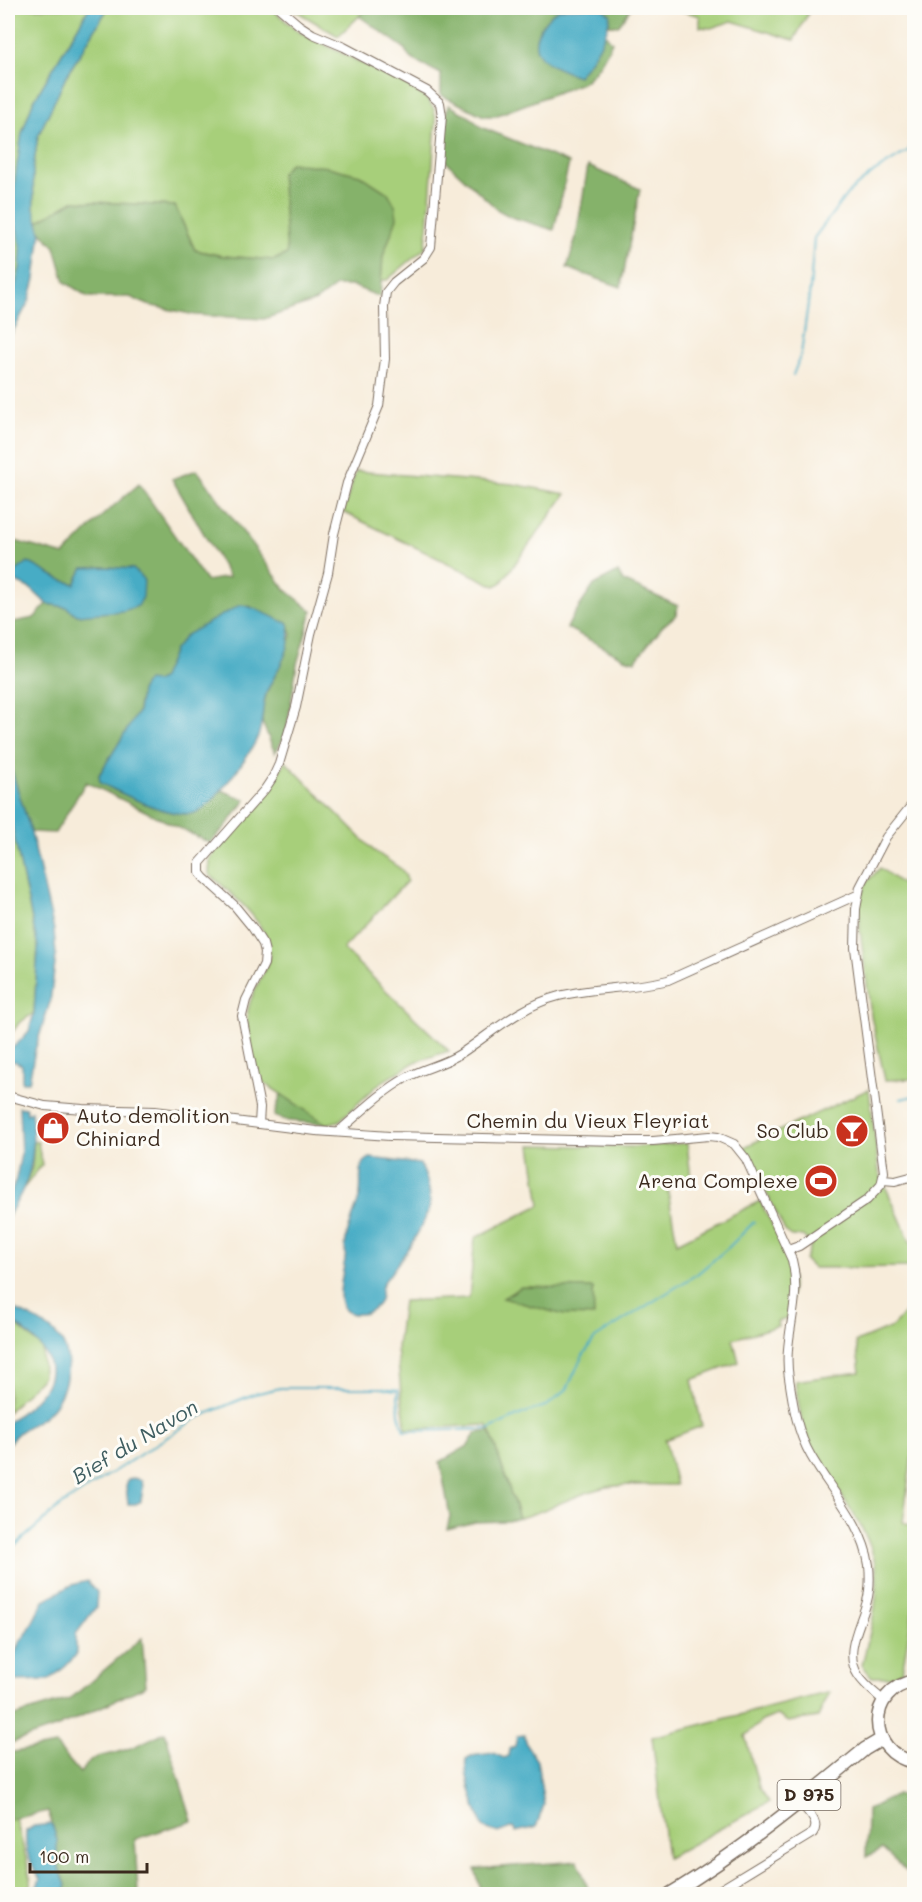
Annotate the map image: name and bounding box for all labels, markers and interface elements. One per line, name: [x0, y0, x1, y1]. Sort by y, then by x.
place label: Auto demolition Chiniard: [76, 1102, 230, 1151]
street label: Chemin du Vieux Fleyriat: [467, 1107, 709, 1133]
shop icon: Auto demolition Chiniard: [35, 1110, 71, 1146]
bar icon: So Club: [834, 1113, 870, 1149]
place label: So Club: [757, 1117, 829, 1143]
sports icon: Arena Complexe: [803, 1163, 839, 1199]
place label: Arena Complexe: [637, 1167, 798, 1193]
water label: Bief du Navon: [66, 1392, 202, 1489]
road number: D 975: [778, 1780, 840, 1810]
scale bar: [30, 1836, 147, 1874]
text: 100 m: [39, 1844, 89, 1868]

